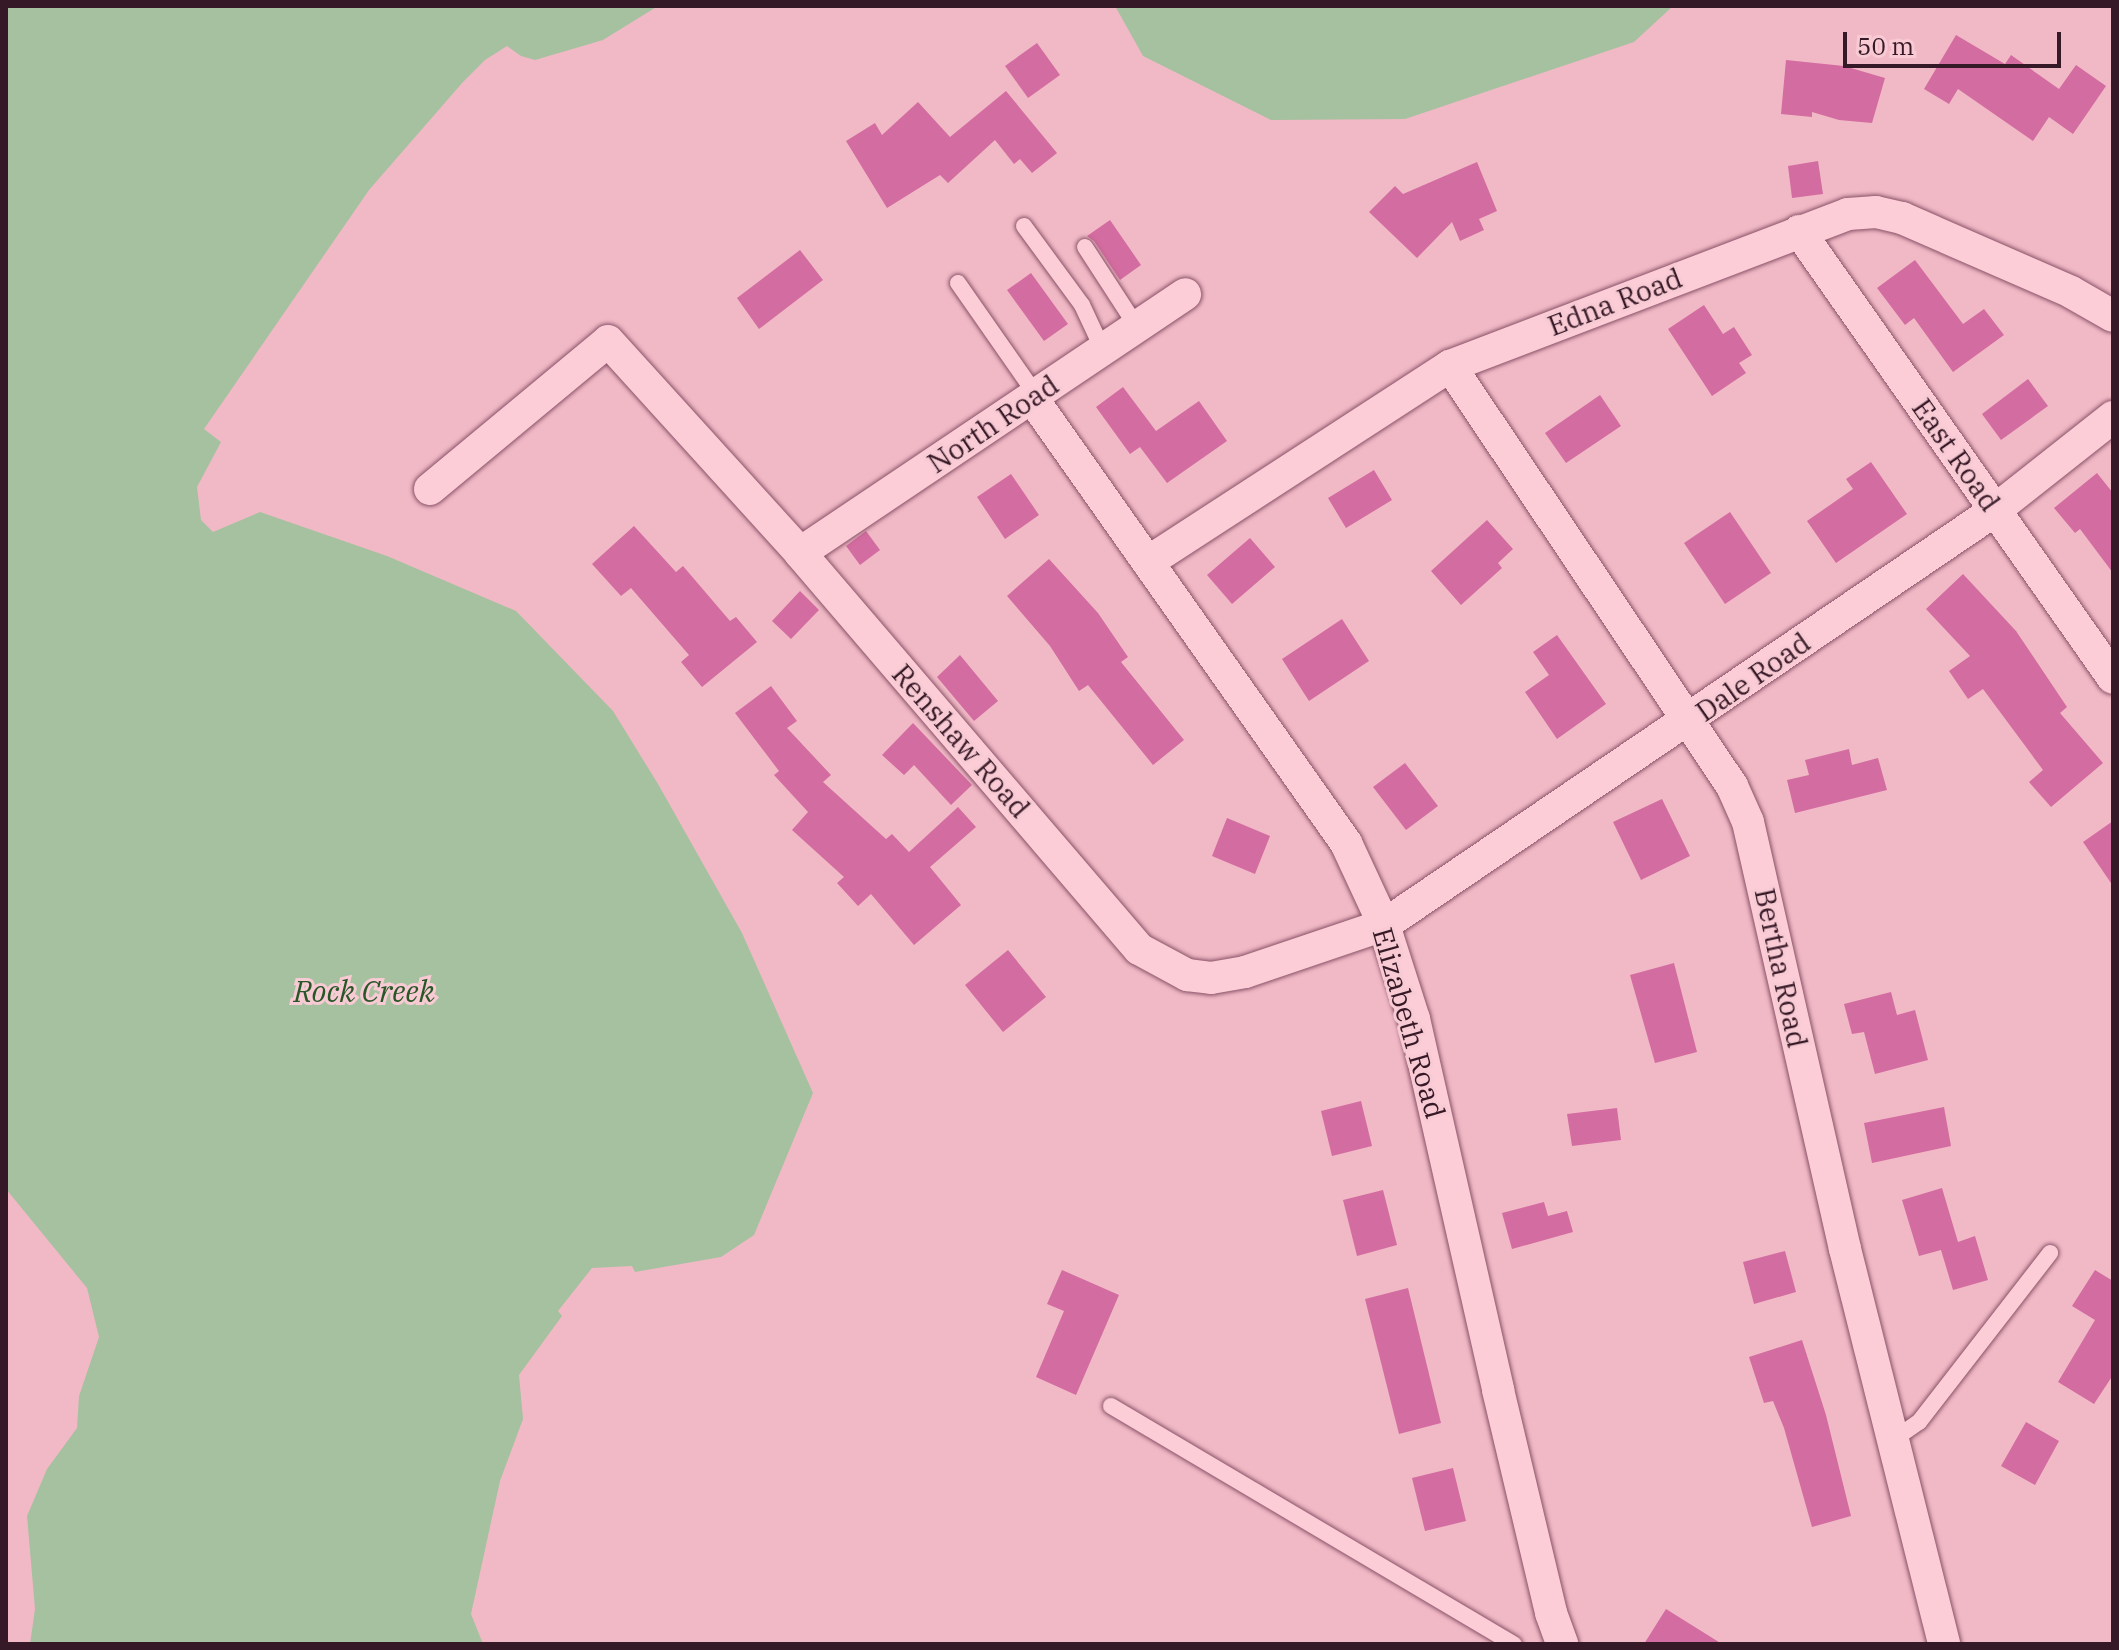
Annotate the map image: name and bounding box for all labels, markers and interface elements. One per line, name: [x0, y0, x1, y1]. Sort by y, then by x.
scale bar: [1847, 16, 2065, 66]
text: 50 m: [1857, 30, 1914, 62]
street label: Edna Road: [1543, 261, 1687, 343]
street label: North Road: [921, 368, 1065, 480]
street label: East Road: [1905, 392, 2007, 518]
street label: Dale Road: [1689, 625, 1817, 729]
street label: Renshaw Road: [885, 657, 1037, 825]
street label: Bertha Road: [1748, 885, 1814, 1051]
street label: Elizabeth Road: [1366, 924, 1452, 1122]
water label: Rock Creek: [293, 973, 435, 1009]

